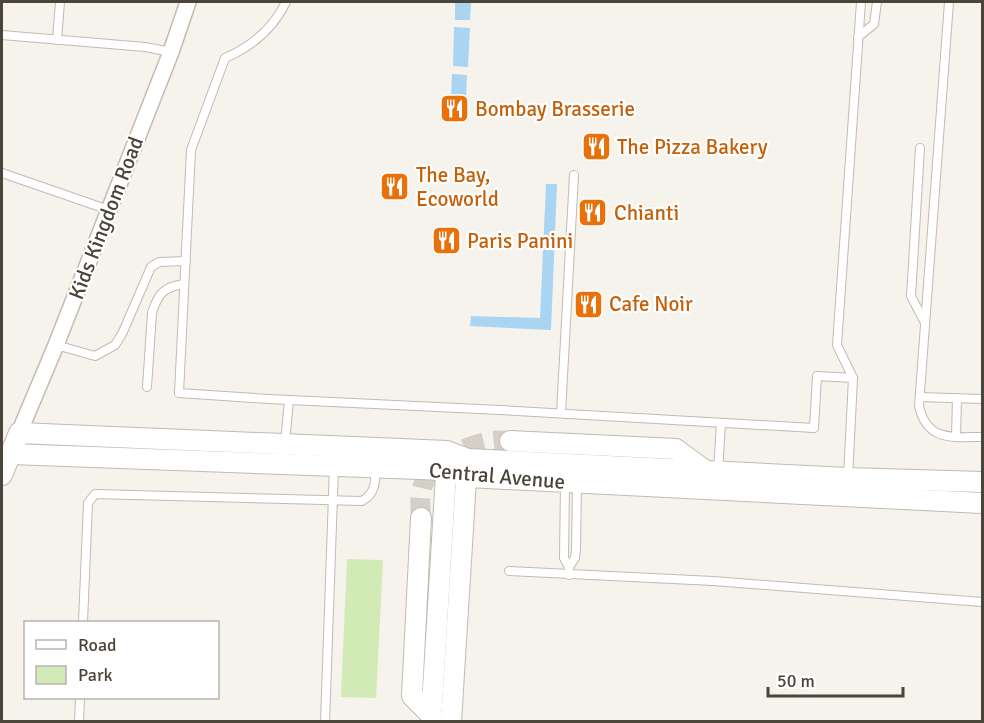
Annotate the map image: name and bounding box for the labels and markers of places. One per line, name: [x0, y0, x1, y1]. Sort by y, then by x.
restaurant icon: Bombay Brasserie: [438, 93, 470, 125]
place label: Bombay Brasserie: [475, 96, 635, 122]
restaurant icon: The Pizza Bakery: [580, 131, 612, 163]
place label: The Pizza Bakery: [617, 134, 768, 160]
place label: The Bay, Ecoworld: [416, 162, 499, 212]
restaurant icon: The Bay, Ecoworld: [379, 171, 411, 203]
restaurant icon: Chianti: [577, 197, 609, 229]
place label: Chianti: [614, 200, 679, 226]
restaurant icon: Paris Panini: [430, 225, 462, 257]
place label: Paris Panini: [467, 228, 573, 254]
restaurant icon: Cafe Noir: [572, 288, 604, 320]
place label: Cafe Noir: [609, 291, 693, 317]

